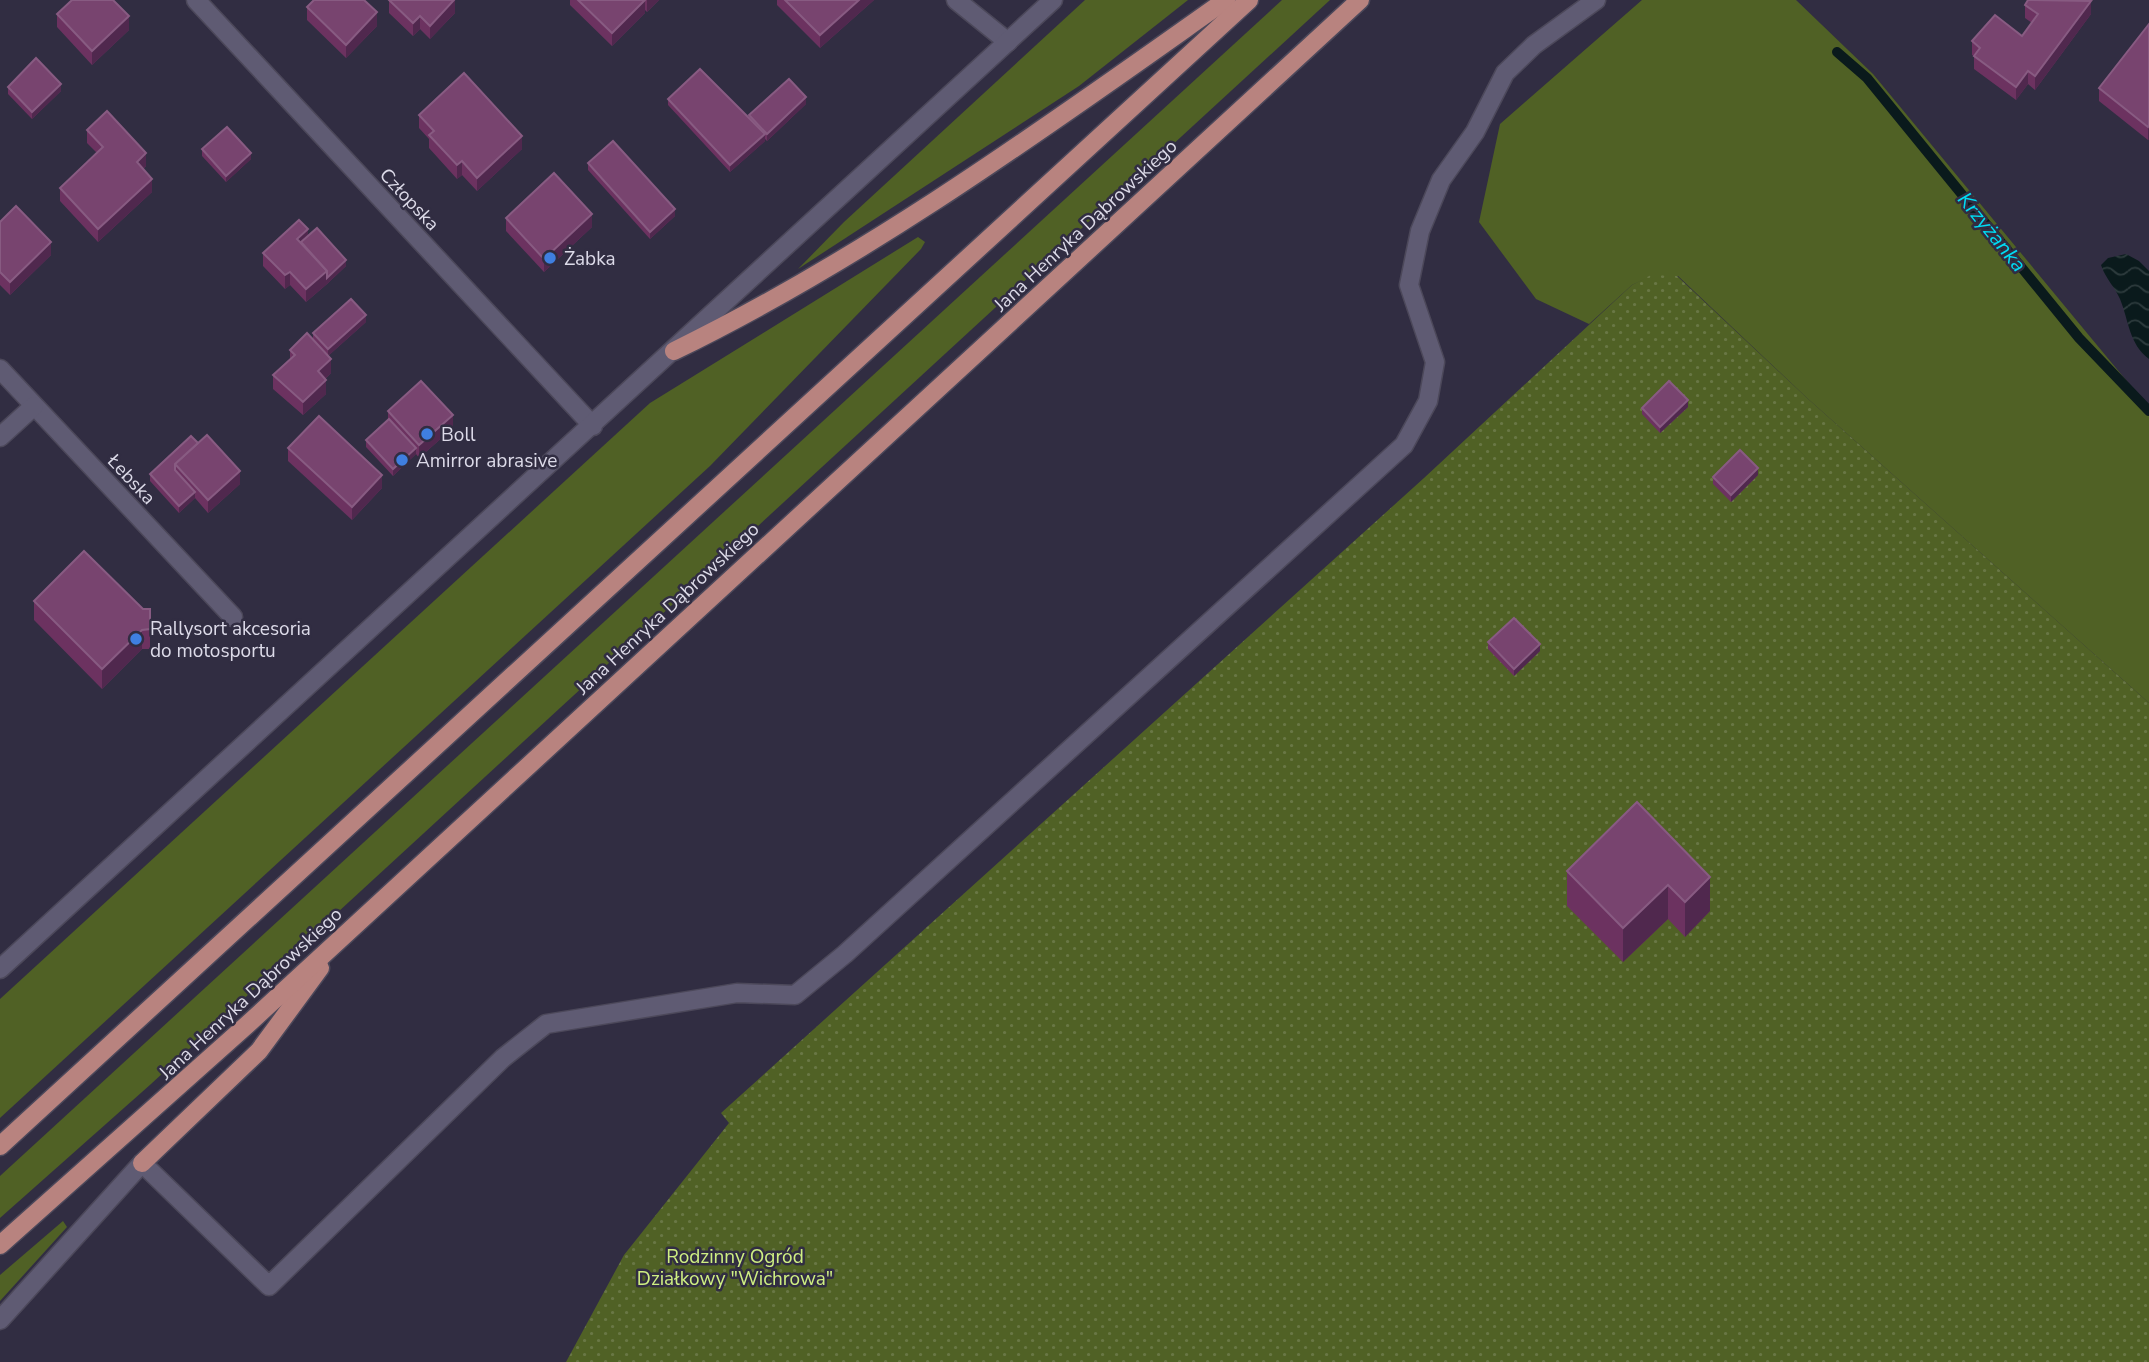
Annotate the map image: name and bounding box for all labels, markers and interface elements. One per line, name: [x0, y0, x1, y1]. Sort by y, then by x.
street label: Jana Henryka Dąbrowskiego: [988, 134, 1183, 318]
street label: Człopska: [373, 163, 445, 237]
water label: Krzyżanka: [1951, 186, 2033, 278]
place label: Żabka: [564, 246, 616, 272]
marker: Żabka: [542, 250, 558, 266]
place label: Boll: [441, 422, 476, 448]
marker: Boll: [419, 426, 435, 442]
street label: Łebska: [101, 448, 161, 511]
place label: Amirror abrasive: [416, 448, 557, 474]
marker: Amirror abrasive: [394, 452, 410, 468]
street label: Jana Henryka Dąbrowskiego: [570, 517, 765, 701]
place label: Rallysort akcesoria do motosportu: [150, 616, 311, 664]
marker: Rallysort akcesoria do motosportu: [128, 631, 144, 647]
street label: Jana Henryka Dąbrowskiego: [153, 902, 348, 1086]
park label: Rodzinny Ogród Działkowy "Wichrowa": [637, 1244, 833, 1292]

